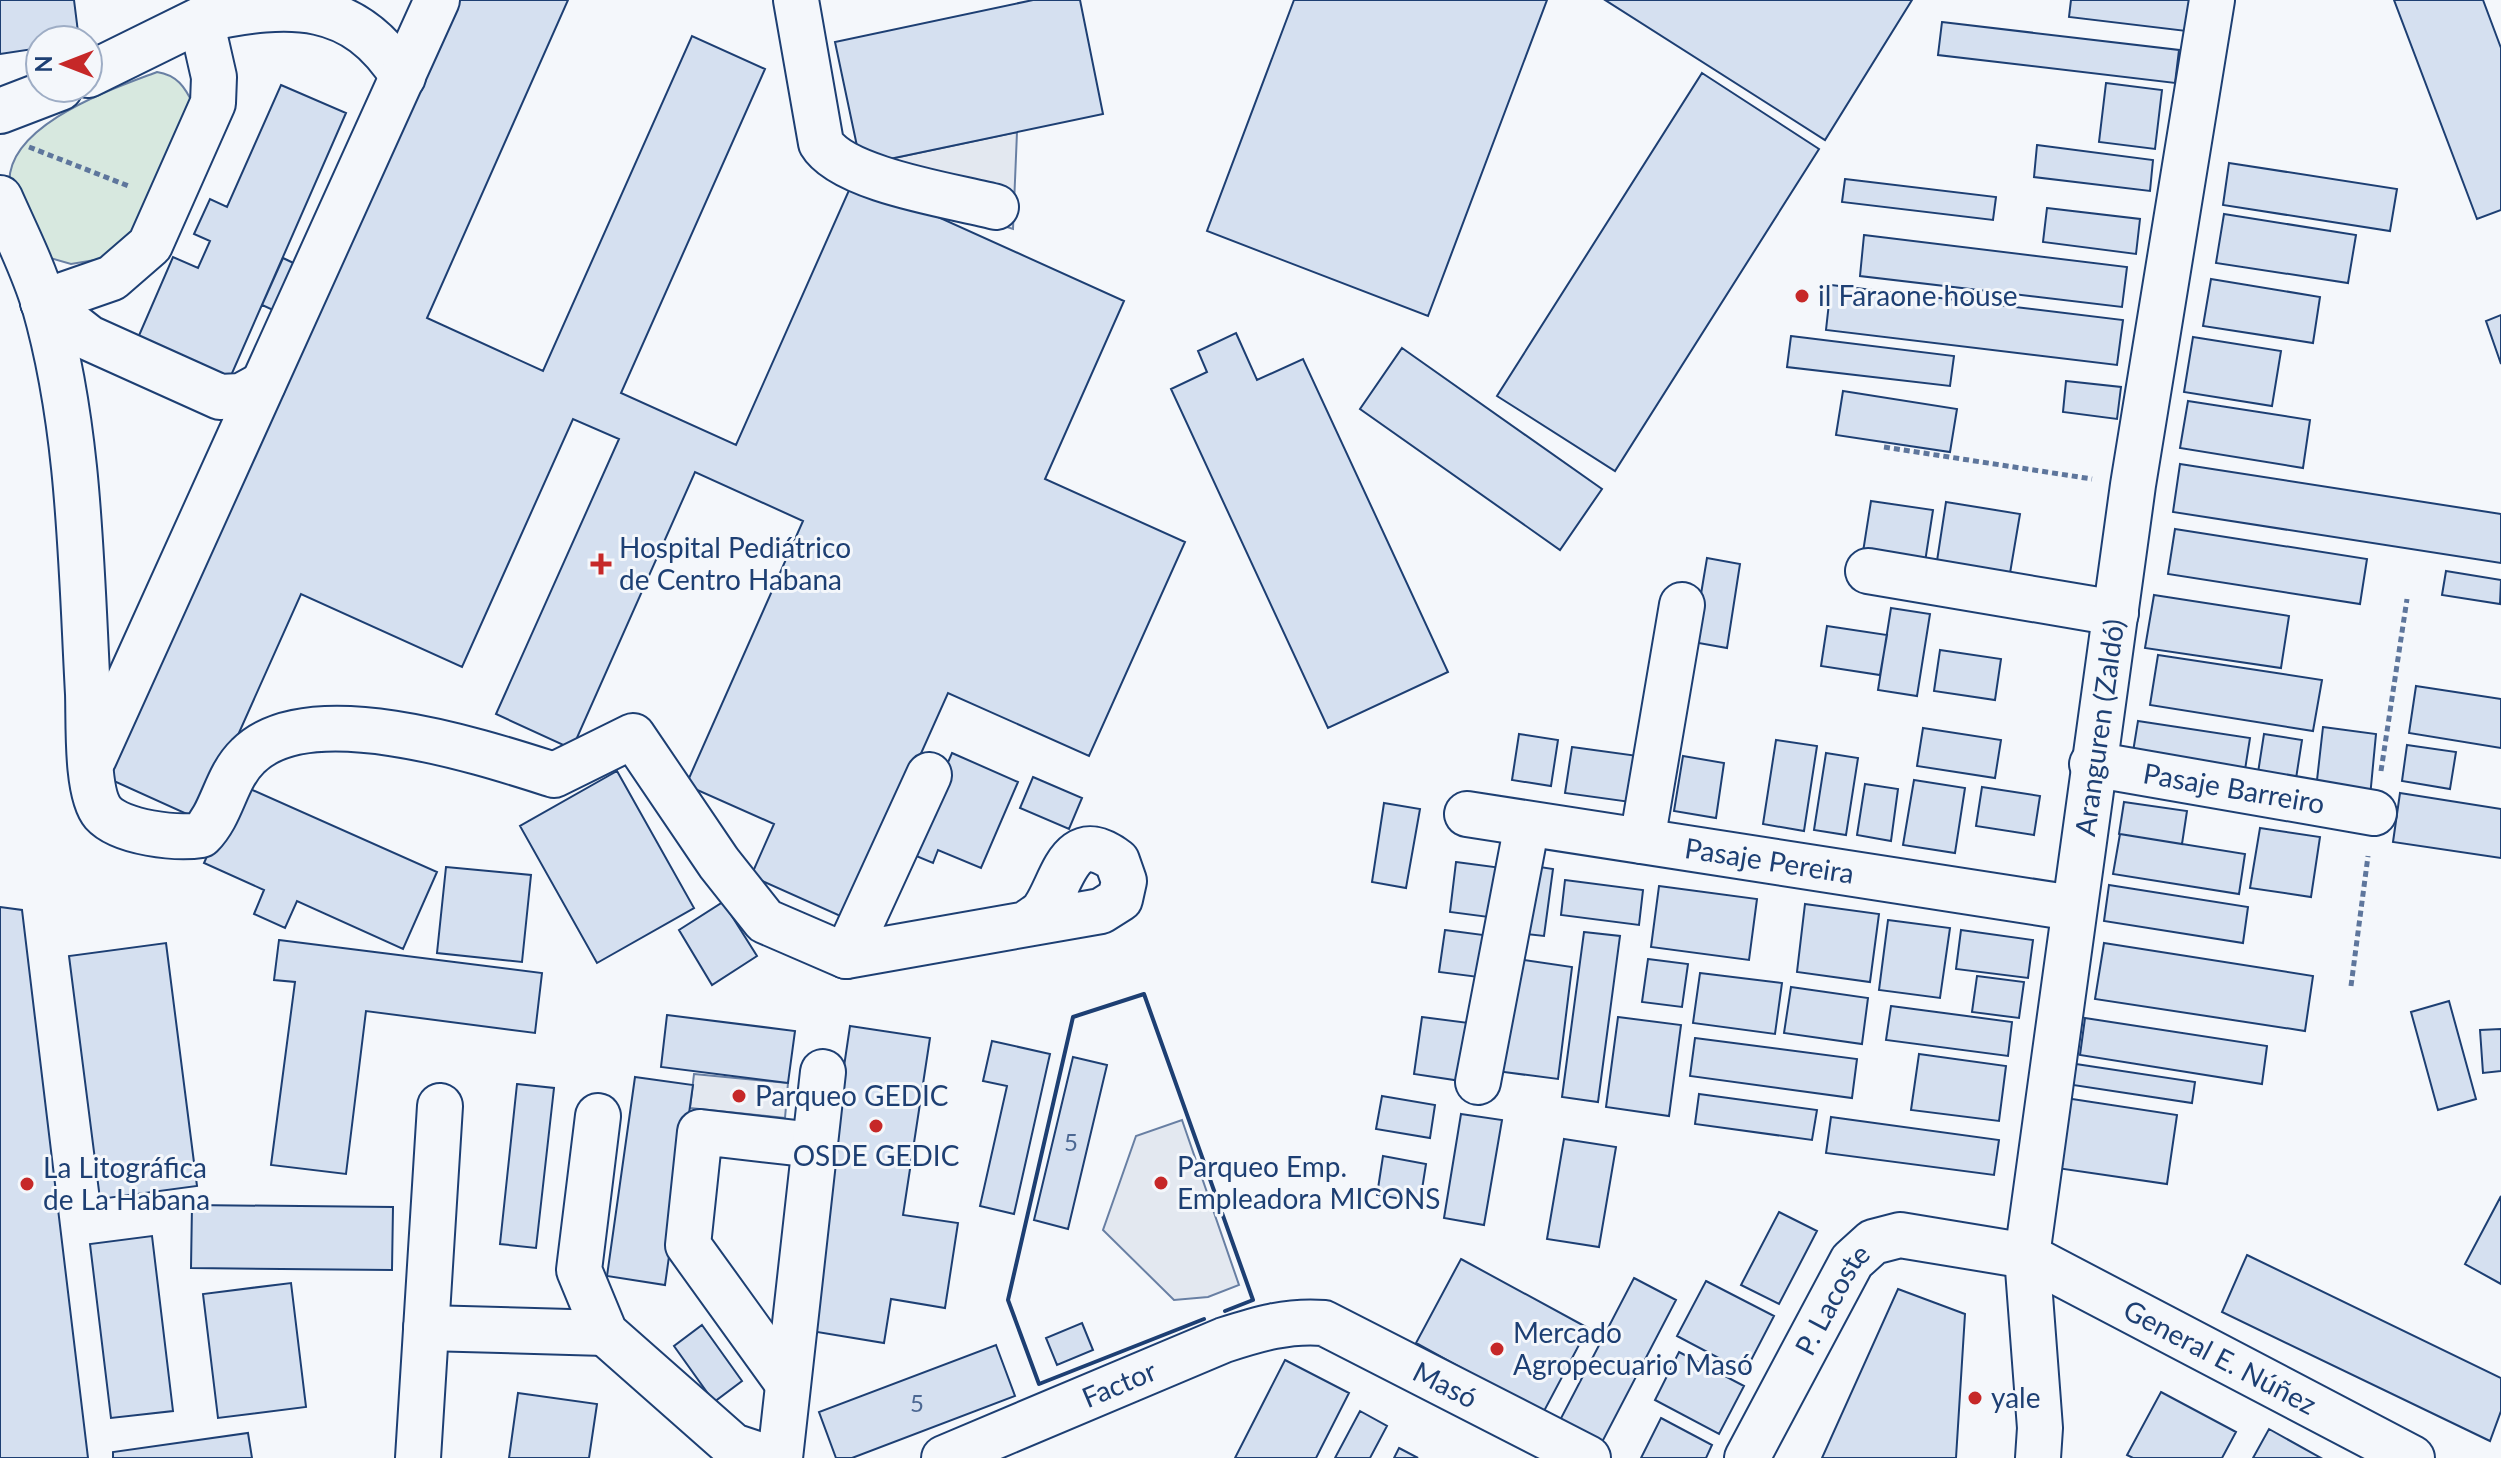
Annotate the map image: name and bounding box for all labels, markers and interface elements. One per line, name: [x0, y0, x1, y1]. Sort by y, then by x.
north arrow: [24, 24, 104, 104]
text: N: [30, 56, 57, 72]
place label: il Faraone house: [1818, 278, 2018, 312]
marker: il Faraone house: [1793, 287, 1811, 305]
place label: Hospital Pediátrico de Centro Habana: [619, 530, 851, 596]
marker: Hospital Pediátrico de Centro Habana: [590, 553, 612, 575]
street label: Aranguren (Zaldó): [2067, 617, 2130, 838]
street label: Pasaje Barreiro: [2141, 755, 2327, 820]
street label: Pasaje Pereira: [1682, 830, 1857, 890]
place label: Parqueo GEDIC: [755, 1078, 949, 1112]
marker: Parqueo GEDIC: [730, 1087, 748, 1105]
marker: OSDE GEDIC: [867, 1117, 885, 1135]
house number: 5: [1064, 1127, 1078, 1156]
place label: OSDE GEDIC: [793, 1138, 960, 1172]
place label: Parqueo Emp. Empleadora MICONS: [1177, 1149, 1441, 1215]
place label: La Litográfica de La Habana: [43, 1150, 210, 1216]
marker: Parqueo Emp. Empleadora MICONS: [1152, 1174, 1170, 1192]
marker: La Litográfica de La Habana: [18, 1175, 36, 1193]
street label: P. Lacoste: [1787, 1236, 1876, 1361]
street label: General E. Núñez: [2118, 1292, 2323, 1421]
place label: Mercado Agropecuario Masó: [1513, 1315, 1753, 1381]
marker: Mercado Agropecuario Masó: [1488, 1340, 1506, 1358]
street label: Factor: [1077, 1353, 1161, 1414]
street label: Masó: [1408, 1354, 1483, 1415]
place label: yale: [1991, 1380, 2040, 1414]
house number: 5: [910, 1388, 924, 1417]
marker: yale: [1966, 1389, 1984, 1407]

